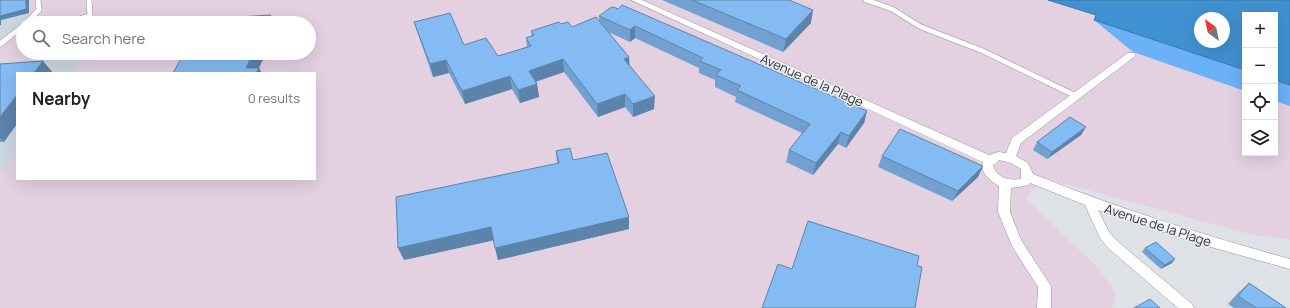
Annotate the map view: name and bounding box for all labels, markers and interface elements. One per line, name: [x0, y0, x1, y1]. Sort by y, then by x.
north arrow: [1194, 12, 1230, 48]
map controls: [1242, 12, 1278, 156]
button: +: [1242, 12, 1278, 48]
search box: [16, 16, 316, 60]
icon: search: [30, 27, 52, 49]
text: Search here: [62, 28, 145, 49]
button: −: [1242, 48, 1278, 84]
street label: Avenue de la Plage: [758, 49, 867, 111]
button: locate: [1242, 84, 1278, 120]
text: Nearby: [32, 87, 90, 110]
text: 0 results: [248, 89, 300, 107]
button: layers: [1242, 120, 1278, 156]
street label: Avenue de la Plage: [1102, 199, 1214, 251]

